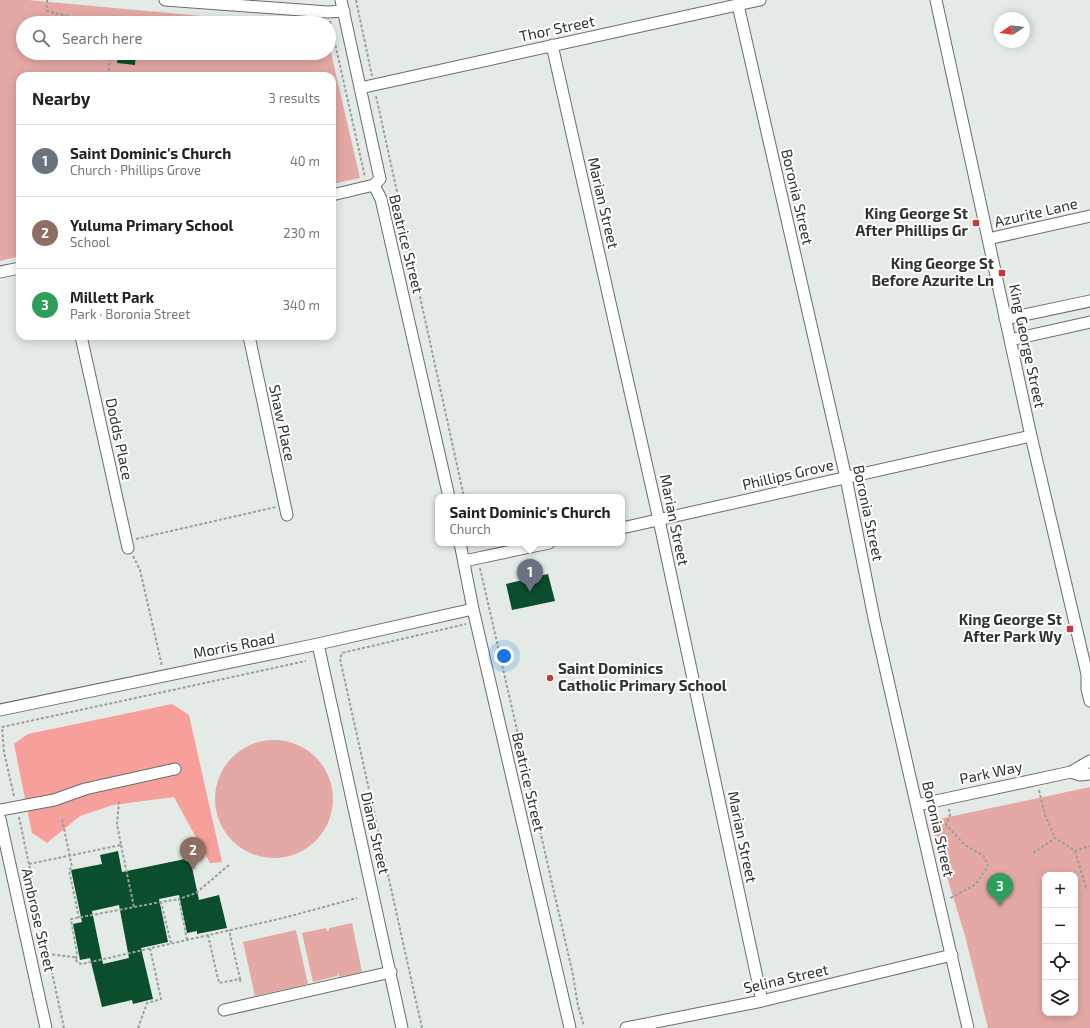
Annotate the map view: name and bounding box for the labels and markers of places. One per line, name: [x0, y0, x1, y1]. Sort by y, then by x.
place label: King George St After Phillips Gr: [856, 204, 969, 239]
marker: King George St After Phillips Gr: [971, 218, 981, 228]
place label: King George St Before Azurite Ln: [871, 254, 994, 289]
marker: King George St Before Azurite Ln: [997, 268, 1007, 278]
pin: 1: [517, 559, 543, 592]
place label: King George St After Park Wy: [959, 610, 1063, 646]
marker: King George St After Park Wy: [1065, 624, 1075, 634]
place label: Saint Dominics Catholic Primary School: [558, 659, 727, 695]
marker: Saint Dominics Catholic Primary School: [545, 673, 555, 683]
pin: 2: [180, 837, 206, 870]
pin: 3: [987, 873, 1013, 906]

